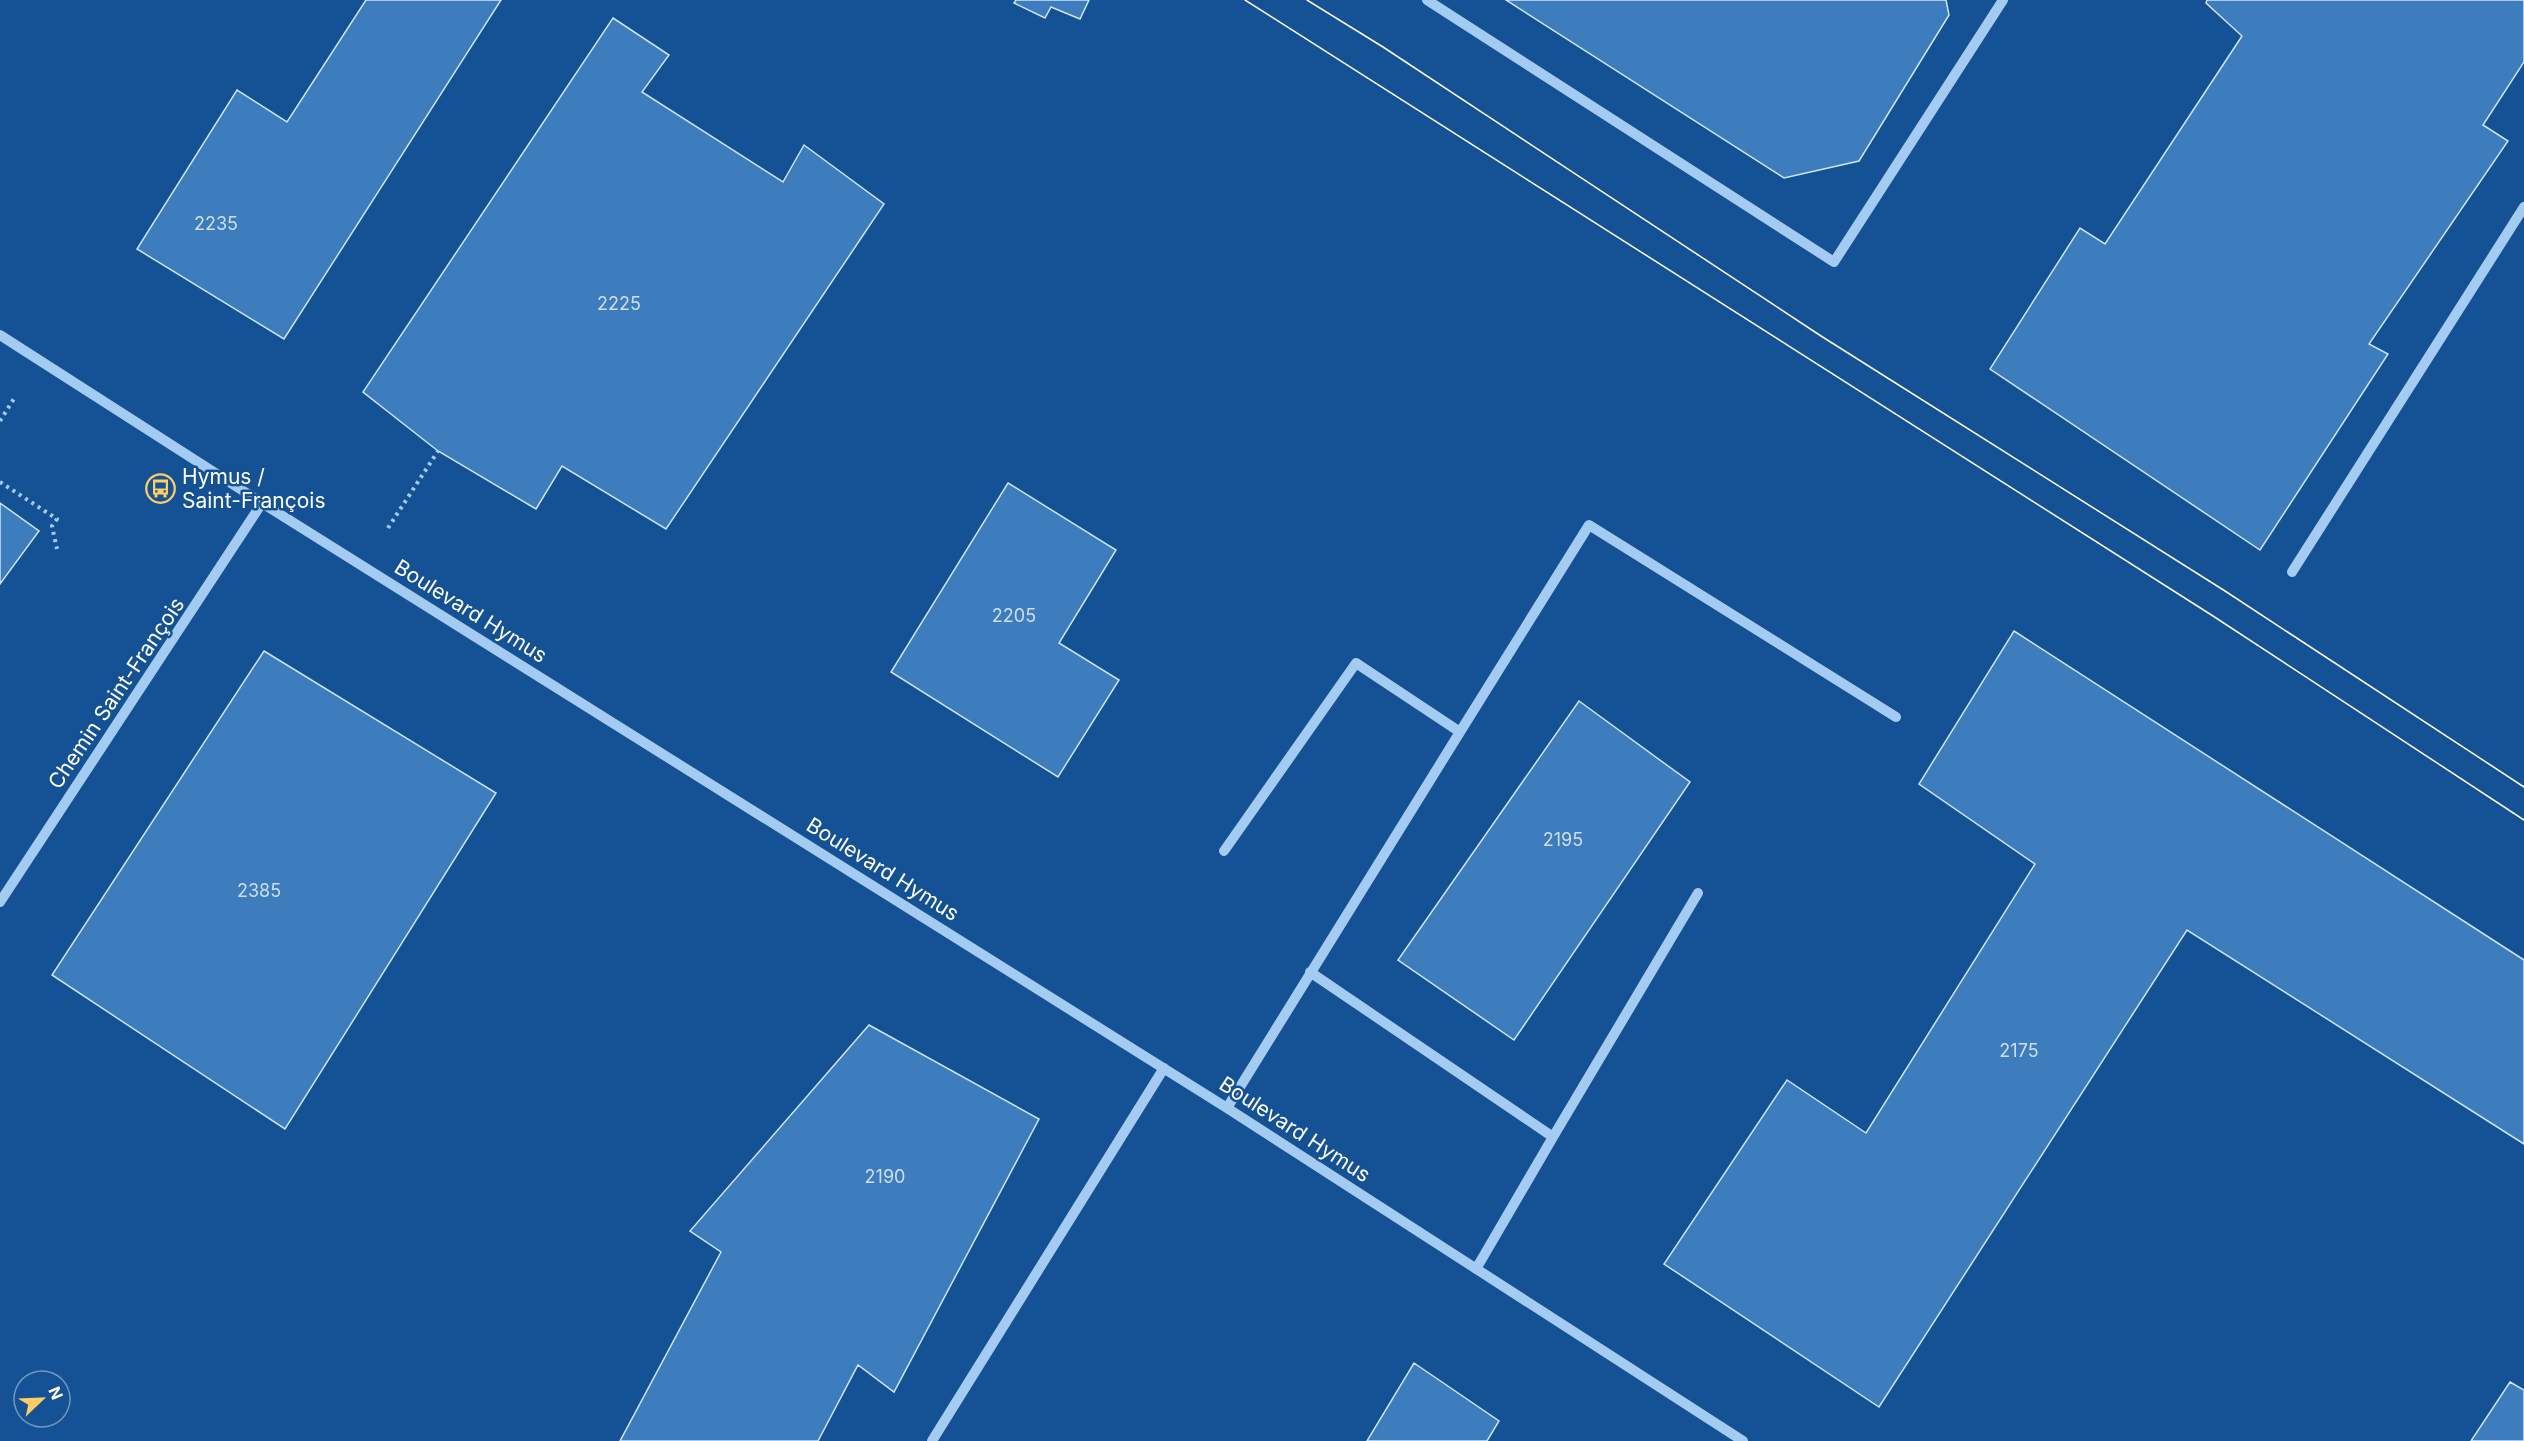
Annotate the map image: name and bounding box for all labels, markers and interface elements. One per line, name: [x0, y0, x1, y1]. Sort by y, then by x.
house number: 2235: [194, 213, 238, 234]
house number: 2225: [597, 293, 641, 314]
place label: Hymus / Saint-François: [182, 464, 326, 513]
bus stop icon: Hymus / Saint-François: [145, 472, 177, 504]
street label: Boulevard Hymus: [390, 554, 552, 668]
street label: Chemin Saint-François: [43, 593, 189, 793]
house number: 2205: [992, 605, 1036, 626]
street label: Boulevard Hymus: [802, 812, 964, 926]
house number: 2195: [1543, 829, 1583, 850]
house number: 2385: [237, 880, 281, 901]
house number: 2175: [1999, 1040, 2039, 1061]
street label: Boulevard Hymus: [1215, 1071, 1375, 1187]
house number: 2190: [865, 1166, 905, 1187]
north arrow: [12, 1369, 72, 1429]
text: N: [44, 1384, 67, 1403]

